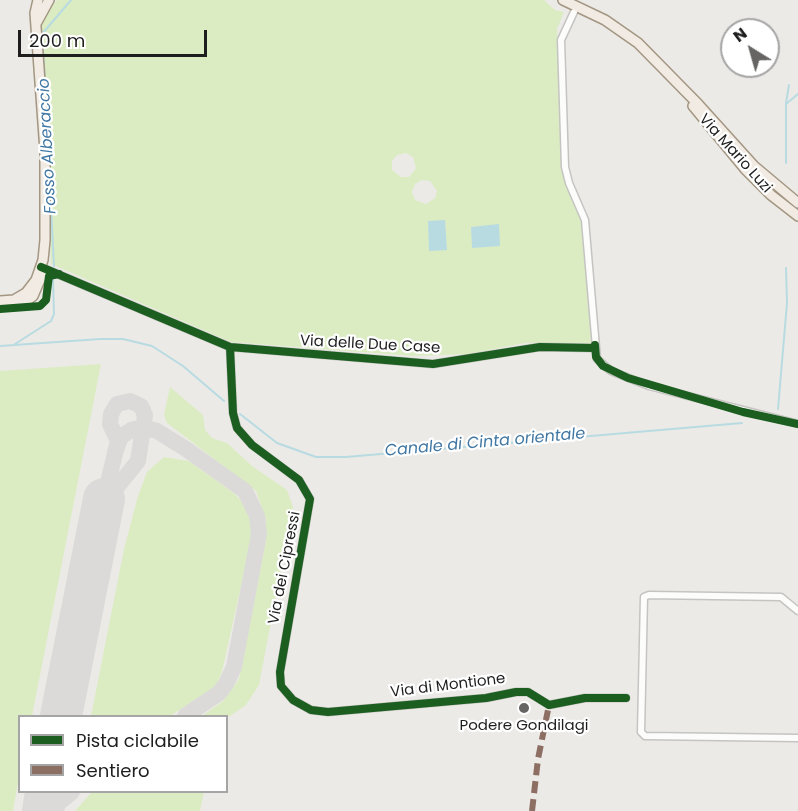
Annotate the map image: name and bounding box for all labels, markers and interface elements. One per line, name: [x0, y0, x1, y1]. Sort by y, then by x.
scale bar: [21, 18, 210, 56]
north arrow: [720, 18, 780, 78]
text: N: [728, 22, 752, 48]
text: 200 m: [29, 28, 85, 53]
water label: Fosso Alberaccio: [35, 78, 61, 214]
street label: Via Mario Luzi: [695, 111, 775, 197]
street label: Via delle Due Case: [299, 332, 441, 358]
water label: Canale di Cinta orientale: [384, 425, 586, 461]
street label: Via dei Cipressi: [265, 510, 305, 626]
street label: Via di Montione: [390, 670, 506, 702]
marker: Podere Gondilagi: [517, 701, 531, 715]
legend: [18, 715, 228, 793]
place label: Podere Gondilagi: [460, 717, 588, 735]
text: Pista ciclabile: [76, 728, 199, 753]
text: Sentiero: [76, 758, 150, 783]

